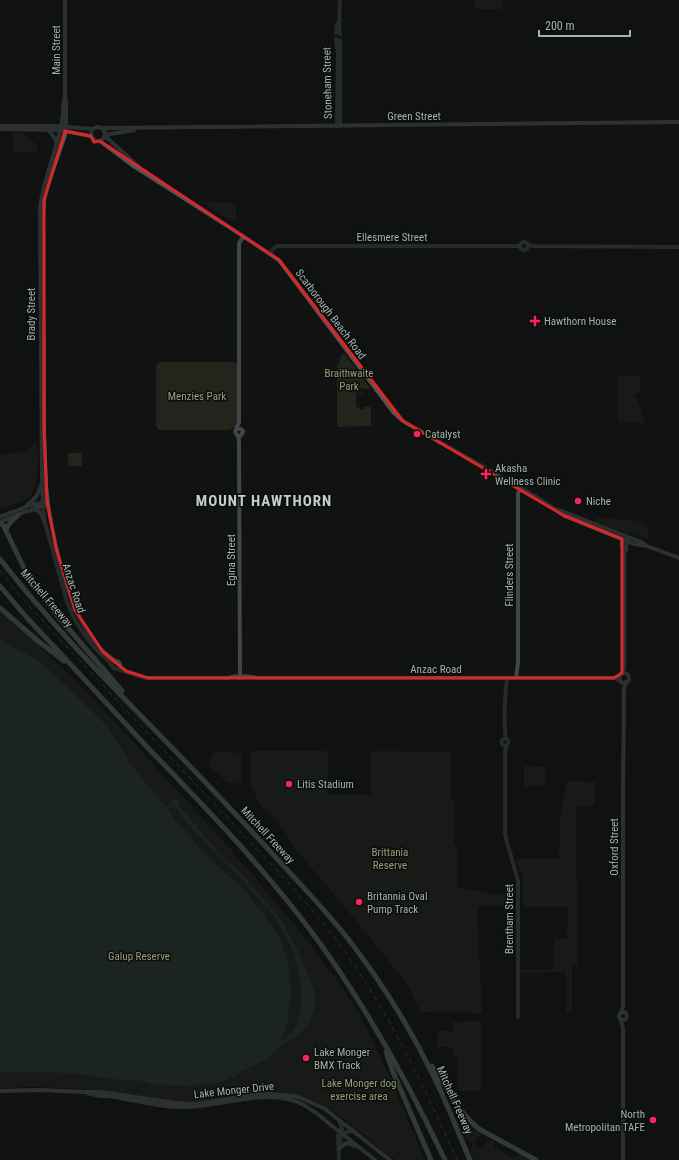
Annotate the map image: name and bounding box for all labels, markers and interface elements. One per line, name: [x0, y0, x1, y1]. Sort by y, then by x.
scale bar: [539, 12, 630, 38]
text: 200 m: [545, 19, 575, 33]
street label: Main Street: [50, 25, 63, 75]
street label: Stoneham Street: [320, 47, 335, 119]
street label: Green Street: [387, 110, 441, 123]
street label: Ellesmere Street: [357, 231, 427, 244]
street label: Scarborough Beach Road: [293, 267, 369, 362]
street label: Brady Street: [25, 288, 38, 340]
marker: Hawthorn House: [529, 315, 541, 327]
place label: Hawthorn House: [544, 315, 616, 328]
park label: Braithwaite Park: [325, 367, 373, 393]
park label: Menzies Park: [168, 390, 226, 403]
place label: Catalyst: [425, 428, 460, 441]
marker: Catalyst: [412, 429, 422, 439]
place label: Akasha Wellness Clinic: [495, 462, 561, 488]
marker: Akasha Wellness Clinic: [480, 468, 492, 480]
district label: MOUNT HAWTHORN: [196, 492, 332, 510]
place label: Niche: [586, 495, 611, 508]
marker: Niche: [573, 496, 583, 506]
street label: Egina Street: [225, 534, 238, 586]
street label: Flinders Street: [503, 544, 516, 606]
street label: Anzac Road: [59, 562, 88, 615]
street label: Mitchell Freeway: [18, 567, 76, 630]
street label: Anzac Road: [410, 663, 462, 676]
place label: Litis Stadium: [297, 778, 354, 791]
marker: Litis Stadium: [284, 779, 294, 789]
street label: Mitchell Freeway: [238, 804, 298, 867]
street label: Oxford Street: [608, 818, 621, 876]
park label: Brittania Reserve: [372, 846, 408, 872]
street label: Brentham Street: [503, 884, 516, 954]
place label: Britannia Oval Pump Track: [367, 890, 427, 916]
marker: Britannia Oval Pump Track: [354, 897, 364, 907]
park label: Galup Reserve: [108, 950, 170, 963]
place label: Lake Monger BMX Track: [314, 1046, 371, 1072]
marker: Lake Monger BMX Track: [301, 1053, 311, 1063]
street label: Mitchell Freeway: [434, 1064, 475, 1137]
park label: Lake Monger dog exercise area: [321, 1077, 397, 1103]
street label: Lake Monger Drive: [193, 1080, 275, 1101]
place label: North Metropolitan TAFE: [565, 1108, 646, 1134]
marker: North Metropolitan TAFE: [648, 1115, 658, 1125]

